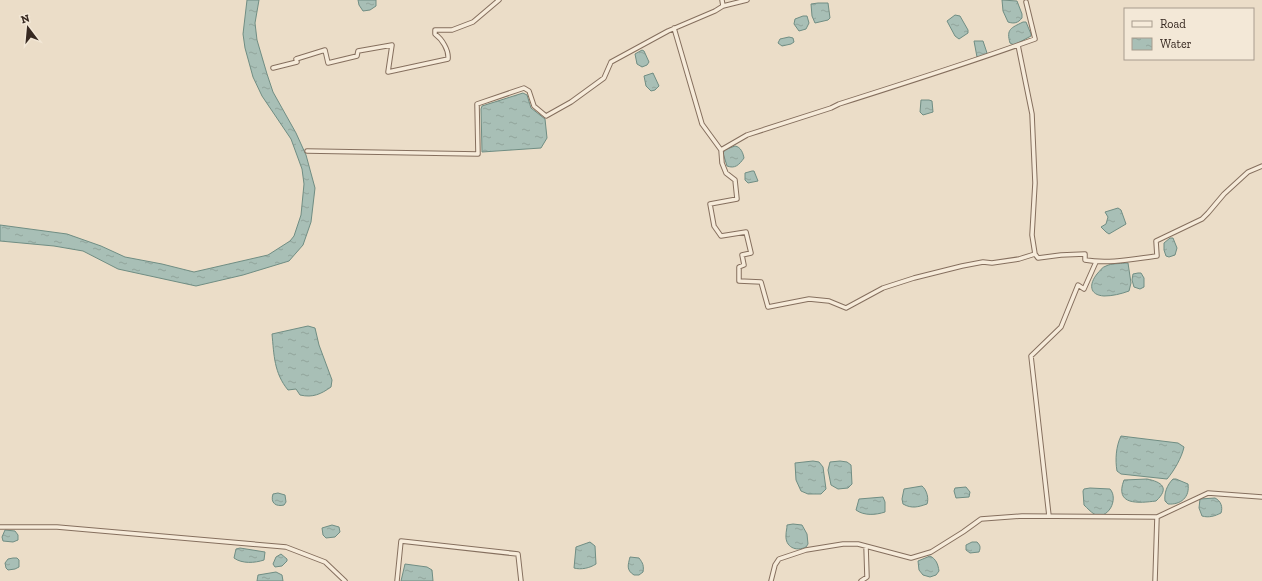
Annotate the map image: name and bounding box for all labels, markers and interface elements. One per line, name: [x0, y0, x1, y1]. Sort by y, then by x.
north arrow: [8, 8, 48, 48]
legend: [1124, 8, 1254, 60]
text: N: [20, 11, 32, 26]
text: Road: [1160, 17, 1186, 31]
text: Water: [1160, 37, 1192, 51]

